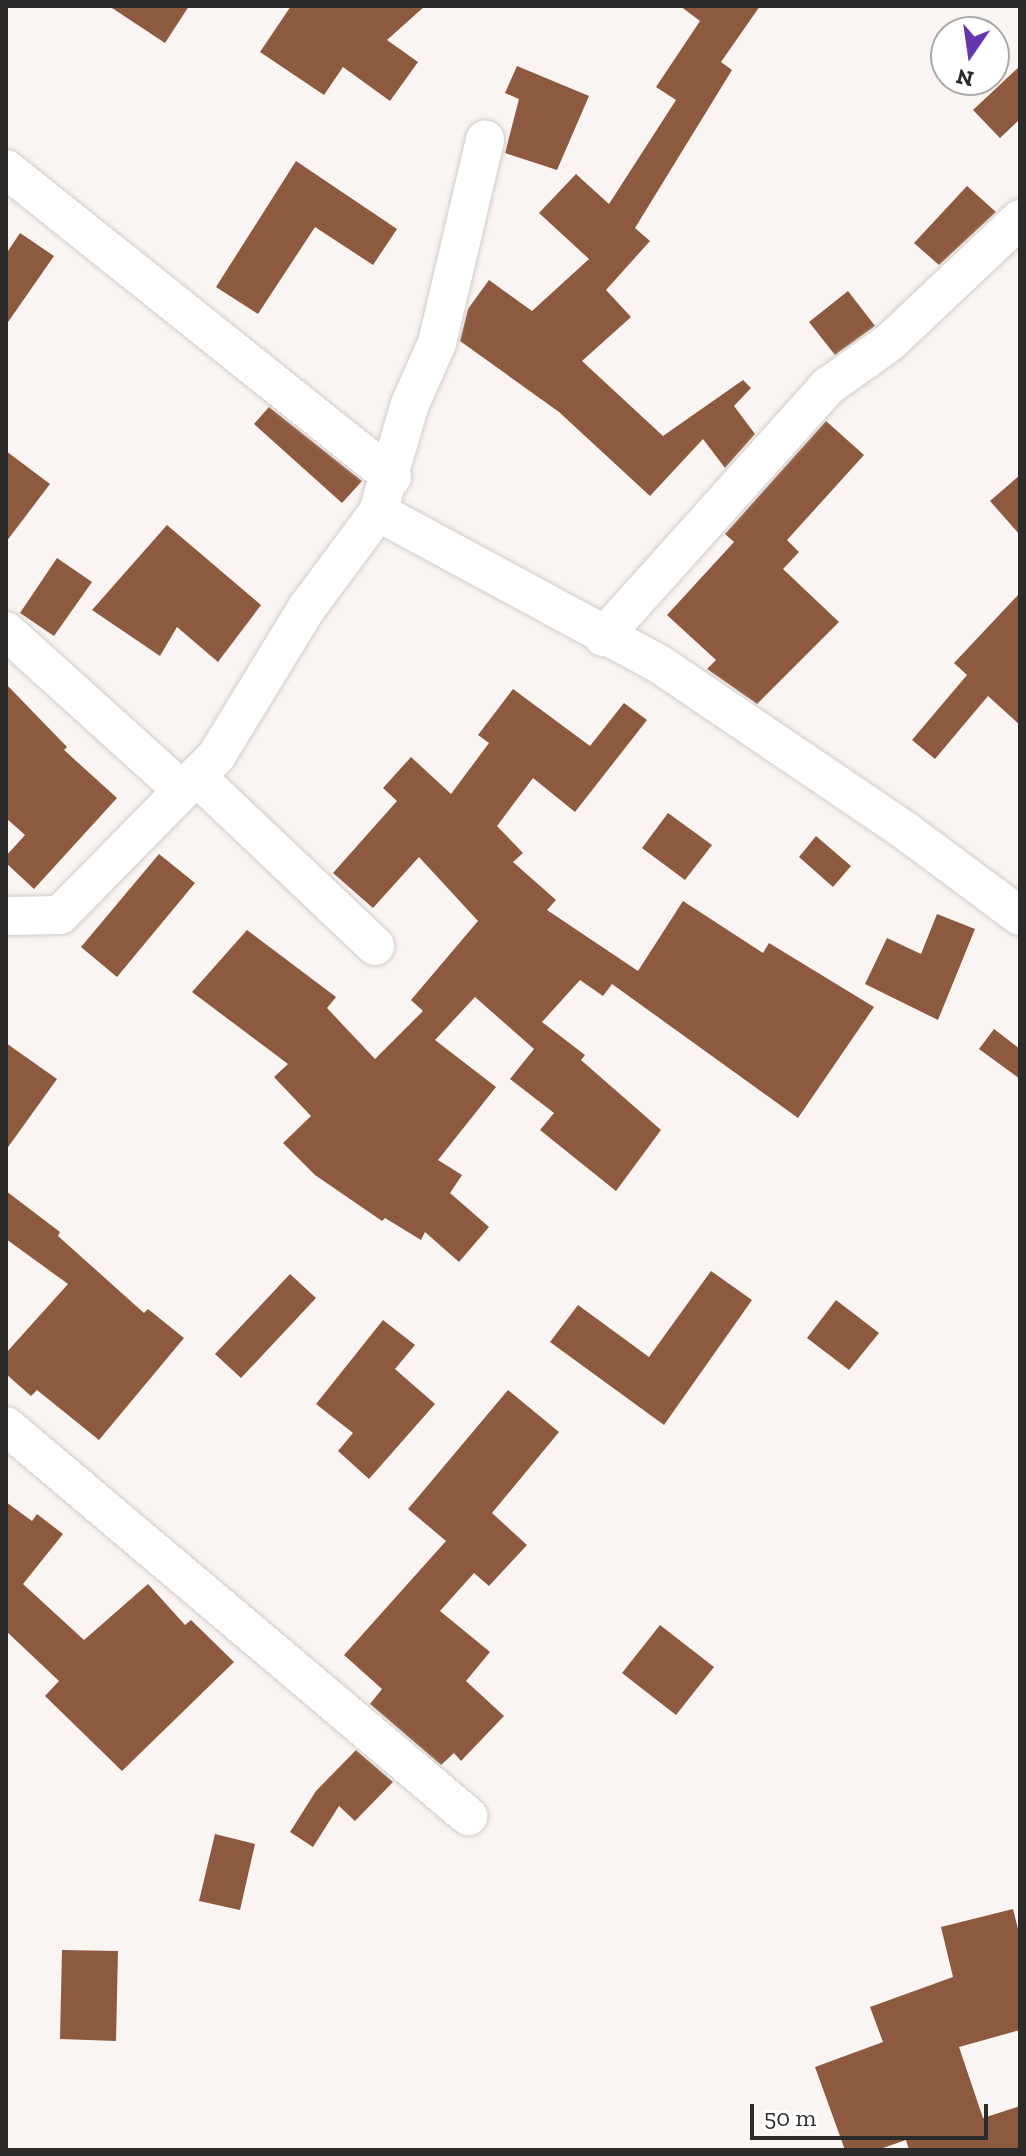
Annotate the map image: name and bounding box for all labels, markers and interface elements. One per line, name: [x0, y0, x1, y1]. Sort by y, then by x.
north arrow: [930, 16, 1010, 96]
text: N: [954, 63, 976, 93]
scale bar: [754, 2088, 992, 2138]
text: 50 m: [764, 2103, 816, 2132]

